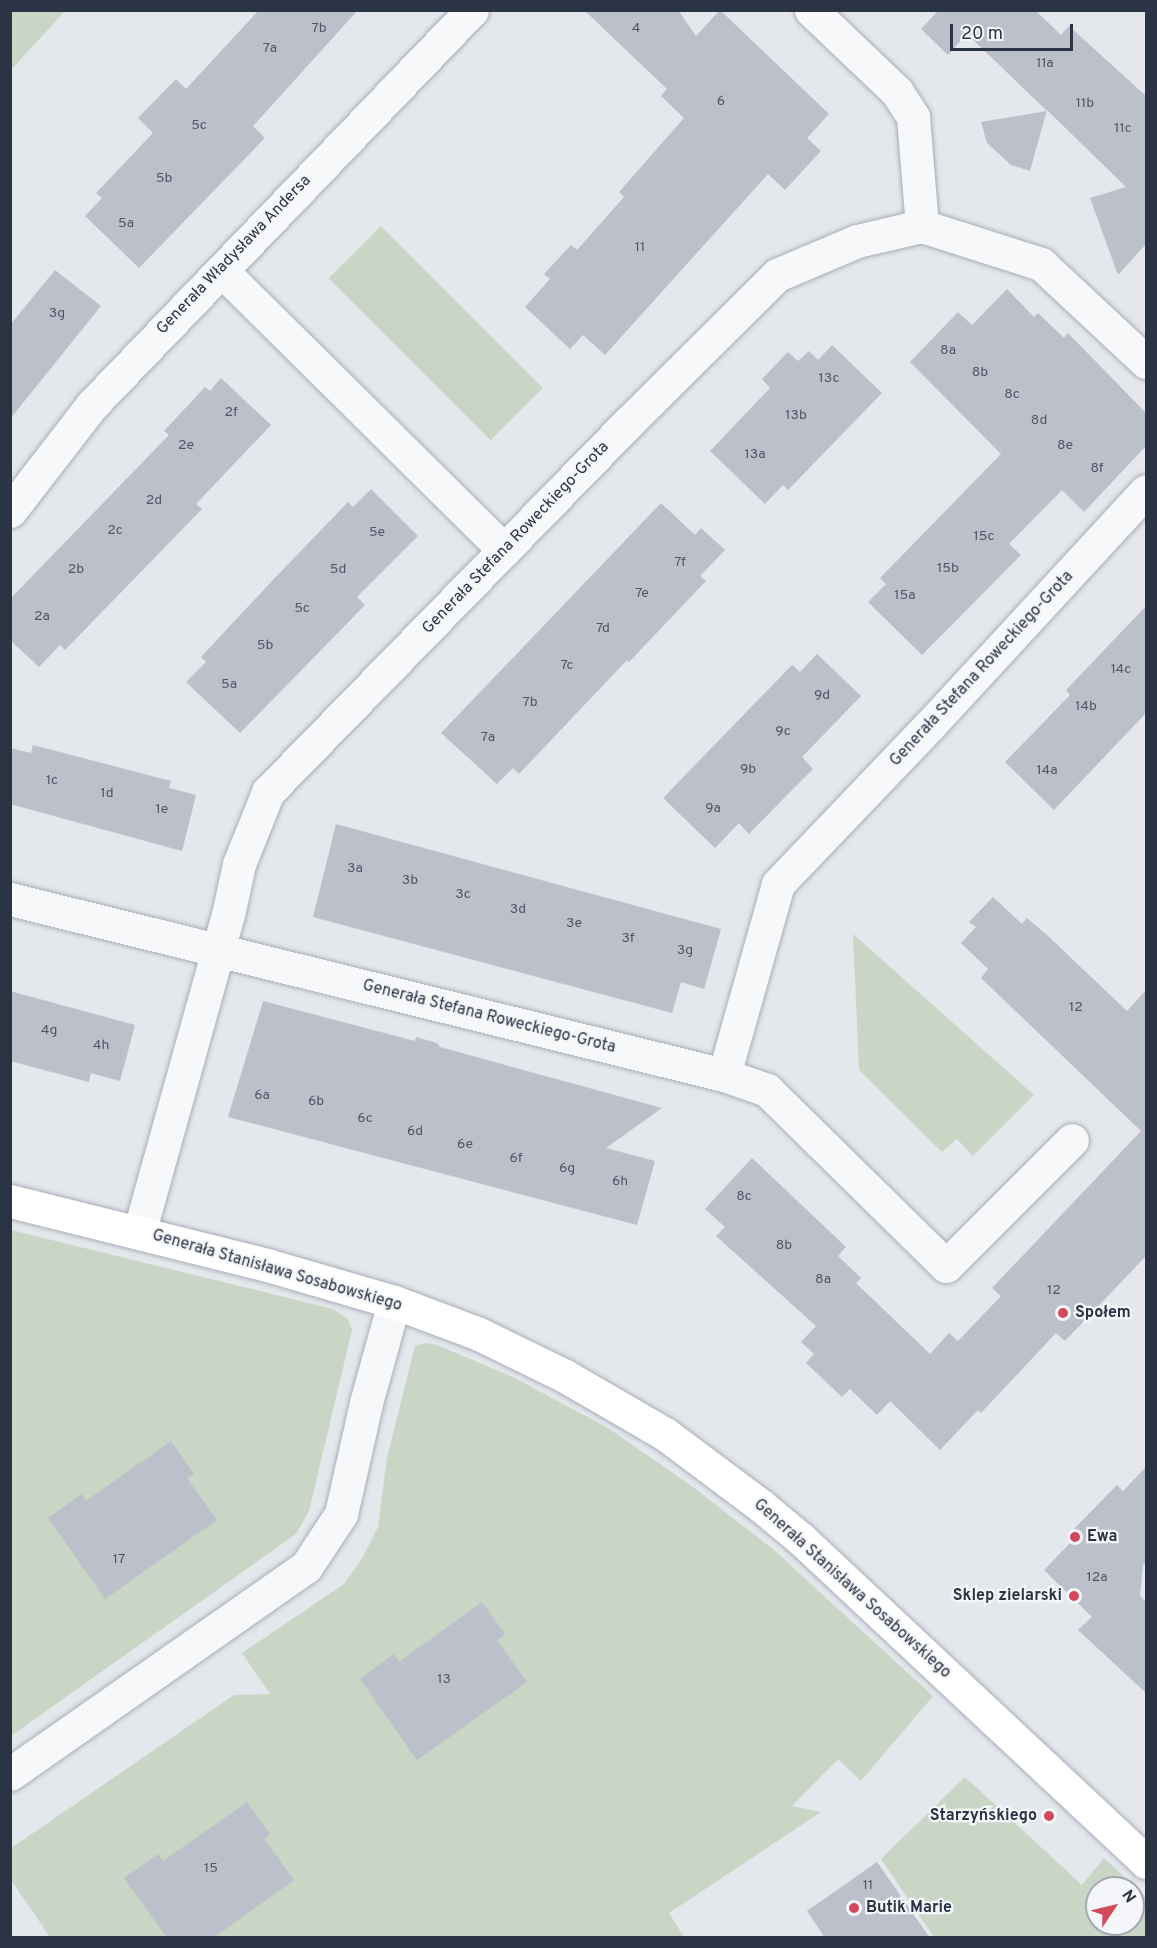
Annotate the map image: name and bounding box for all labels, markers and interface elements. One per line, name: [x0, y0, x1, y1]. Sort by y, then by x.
scale bar: [953, 12, 1076, 50]
house number: 7b: [311, 21, 327, 37]
house number: 4: [632, 21, 640, 37]
text: 20 m: [961, 23, 1003, 46]
house number: 7a: [263, 41, 277, 57]
house number: 11a: [1036, 56, 1054, 72]
house number: 6: [717, 94, 725, 110]
house number: 11b: [1076, 96, 1094, 112]
house number: 5c: [191, 118, 207, 134]
house number: 11c: [1114, 121, 1132, 137]
street label: Generała Władysława Andersa: [152, 171, 316, 339]
house number: 5b: [156, 171, 172, 187]
house number: 5a: [118, 216, 134, 232]
house number: 11: [635, 240, 645, 256]
house number: 3g: [49, 306, 65, 322]
house number: 8a: [940, 343, 956, 359]
house number: 8b: [972, 365, 988, 381]
house number: 13c: [819, 371, 839, 387]
house number: 8c: [1004, 387, 1020, 403]
house number: 2f: [224, 405, 238, 421]
house number: 13b: [785, 408, 807, 424]
house number: 8d: [1031, 413, 1047, 429]
house number: 2e: [178, 438, 194, 454]
street label: Generała Stefana Roweckiego-Grota: [419, 438, 613, 638]
house number: 8e: [1057, 438, 1073, 454]
house number: 13a: [744, 447, 766, 463]
house number: 8f: [1091, 461, 1103, 477]
house number: 2d: [146, 493, 162, 509]
house number: 2c: [107, 523, 123, 539]
house number: 5e: [369, 525, 385, 541]
house number: 15c: [974, 529, 994, 545]
house number: 7f: [674, 555, 686, 571]
house number: 15b: [937, 561, 959, 577]
house number: 2b: [68, 562, 84, 578]
house number: 5d: [330, 562, 346, 578]
street label: Generała Stefana Roweckiego-Grota: [886, 567, 1078, 771]
house number: 7e: [635, 586, 649, 602]
house number: 15a: [894, 588, 916, 604]
house number: 5c: [294, 601, 310, 617]
house number: 2a: [34, 609, 50, 625]
house number: 7d: [596, 621, 610, 637]
house number: 5b: [257, 638, 273, 654]
house number: 7c: [560, 658, 574, 674]
house number: 14c: [1111, 662, 1131, 678]
house number: 5a: [221, 677, 237, 693]
house number: 9d: [814, 688, 830, 704]
house number: 7b: [522, 695, 538, 711]
house number: 14b: [1075, 699, 1097, 715]
house number: 9c: [775, 724, 791, 740]
house number: 7a: [481, 730, 495, 746]
house number: 9b: [740, 762, 756, 778]
house number: 14a: [1037, 763, 1057, 779]
house number: 1c: [46, 773, 58, 789]
house number: 1d: [100, 786, 114, 802]
house number: 9a: [705, 801, 721, 817]
house number: 1e: [156, 802, 168, 818]
house number: 3a: [347, 861, 363, 877]
house number: 3b: [402, 873, 418, 889]
house number: 3c: [455, 887, 471, 903]
house number: 3d: [510, 902, 526, 918]
house number: 3e: [566, 916, 582, 932]
house number: 3f: [622, 931, 634, 947]
house number: 3g: [677, 943, 693, 959]
street label: Generała Stefana Roweckiego-Grota: [360, 976, 618, 1058]
house number: 12: [1069, 1000, 1083, 1016]
house number: 4g: [41, 1023, 57, 1039]
house number: 4h: [93, 1038, 109, 1054]
house number: 6a: [254, 1088, 270, 1104]
house number: 6b: [308, 1094, 324, 1110]
house number: 6c: [357, 1111, 373, 1127]
house number: 6d: [407, 1124, 423, 1140]
house number: 6e: [457, 1137, 473, 1153]
house number: 6f: [509, 1151, 523, 1167]
house number: 6g: [559, 1161, 575, 1177]
house number: 6h: [612, 1174, 628, 1190]
house number: 8c: [736, 1189, 752, 1205]
street label: Generała Stanisława Sosabowskiego: [150, 1226, 404, 1316]
house number: 8b: [776, 1238, 792, 1254]
house number: 8a: [815, 1272, 831, 1288]
house number: 12: [1047, 1283, 1061, 1299]
place label: Społem: [1075, 1303, 1131, 1323]
marker: Społem: [1056, 1306, 1070, 1320]
street label: Generała Stanisława Sosabowskiego: [749, 1495, 955, 1683]
place label: Ewa: [1087, 1527, 1117, 1547]
marker: Ewa: [1068, 1530, 1082, 1544]
house number: 17: [113, 1552, 125, 1568]
house number: 12a: [1086, 1570, 1108, 1586]
place label: Sklep zielarski: [953, 1586, 1062, 1606]
marker: Sklep zielarski: [1067, 1589, 1081, 1603]
house number: 13: [437, 1672, 451, 1688]
place label: Starzyńskiego: [930, 1806, 1037, 1826]
marker: Starzyńskiego: [1042, 1809, 1056, 1823]
house number: 15: [204, 1861, 218, 1877]
north arrow: [1085, 1876, 1145, 1936]
house number: 11: [863, 1878, 873, 1894]
text: N: [1117, 1886, 1140, 1907]
place label: Butik Marie: [866, 1898, 952, 1918]
marker: Butik Marie: [847, 1901, 861, 1915]

